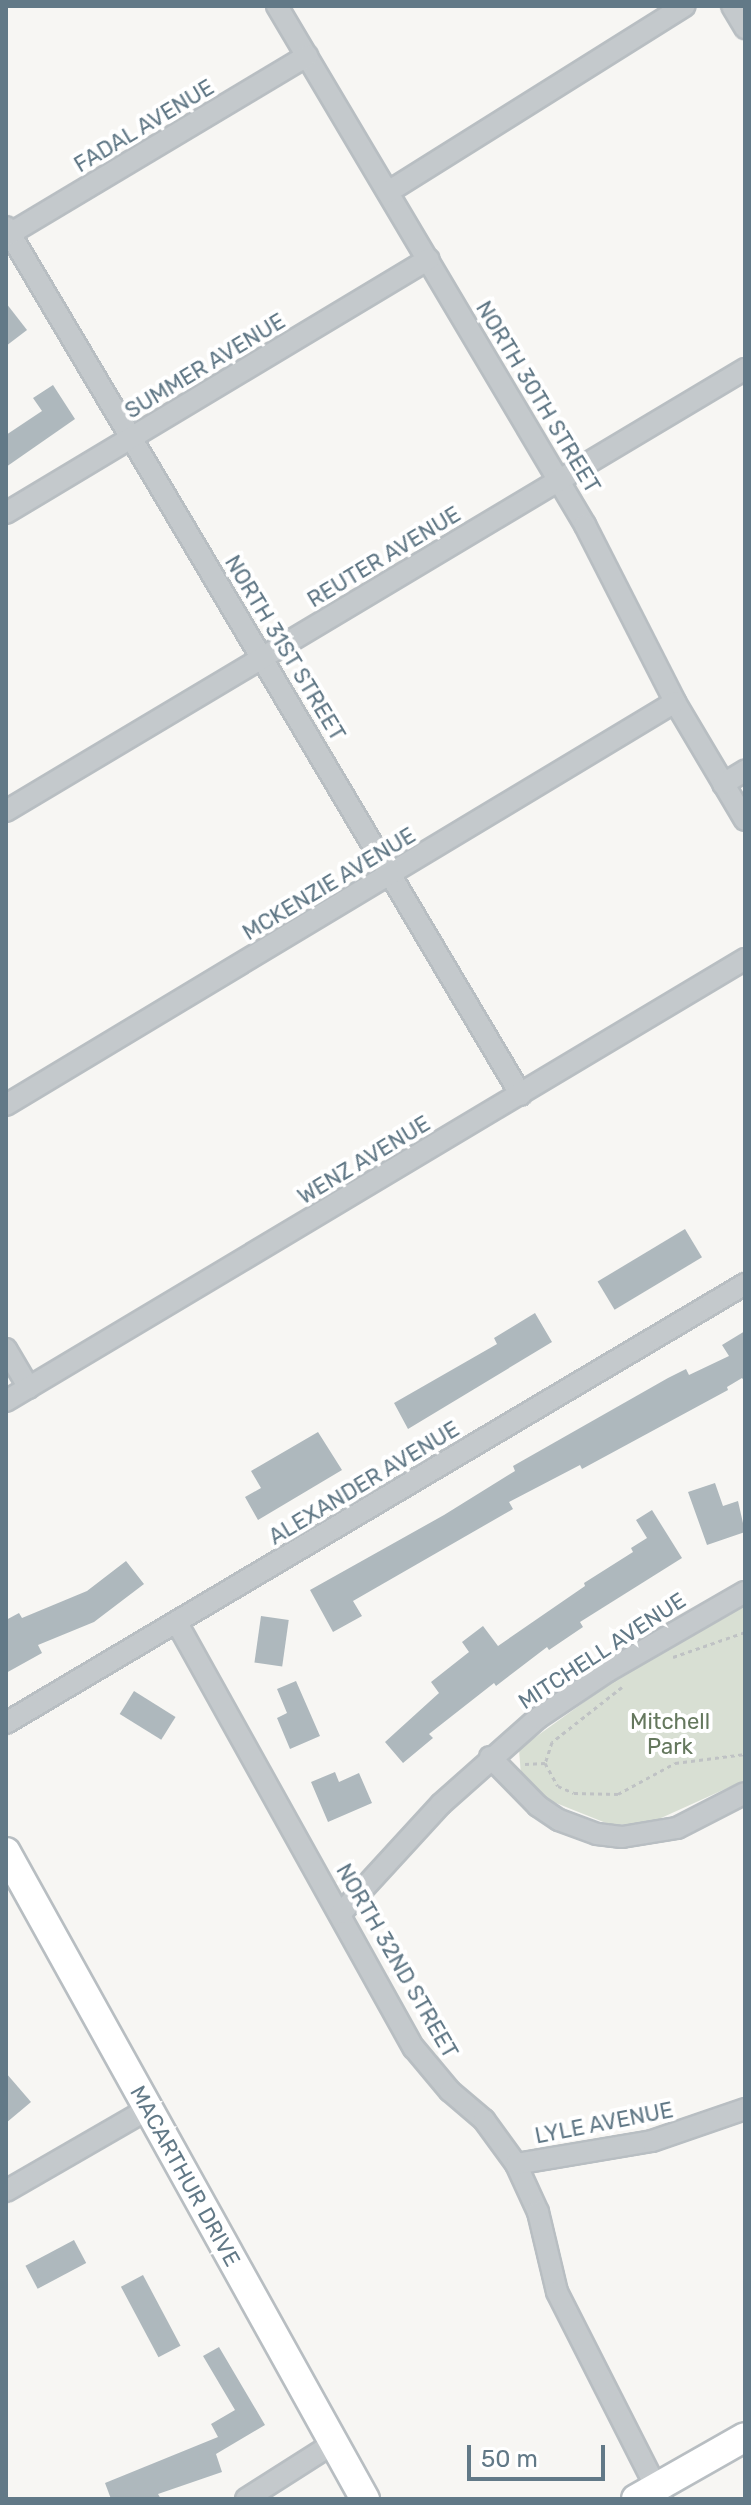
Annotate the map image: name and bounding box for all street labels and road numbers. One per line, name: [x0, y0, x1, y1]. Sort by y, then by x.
street label: FADAL AVENUE: [69, 74, 219, 178]
street label: NORTH 30TH STREET: [470, 296, 606, 498]
street label: SUMMER AVENUE: [120, 308, 290, 424]
street label: REUTER AVENUE: [302, 501, 466, 613]
street label: NORTH 31ST STREET: [219, 550, 351, 746]
street label: MCKENZIE AVENUE: [238, 822, 420, 946]
street label: WENZ AVENUE: [293, 1110, 435, 1210]
street label: ALEXANDER AVENUE: [264, 1416, 464, 1550]
street label: MITCHELL AVENUE: [513, 1587, 691, 1715]
street label: NORTH 32ND STREET: [330, 1859, 464, 2063]
street label: MACARTHUR DRIVE: [124, 2081, 246, 2271]
street label: LYLE AVENUE: [532, 2097, 676, 2149]

